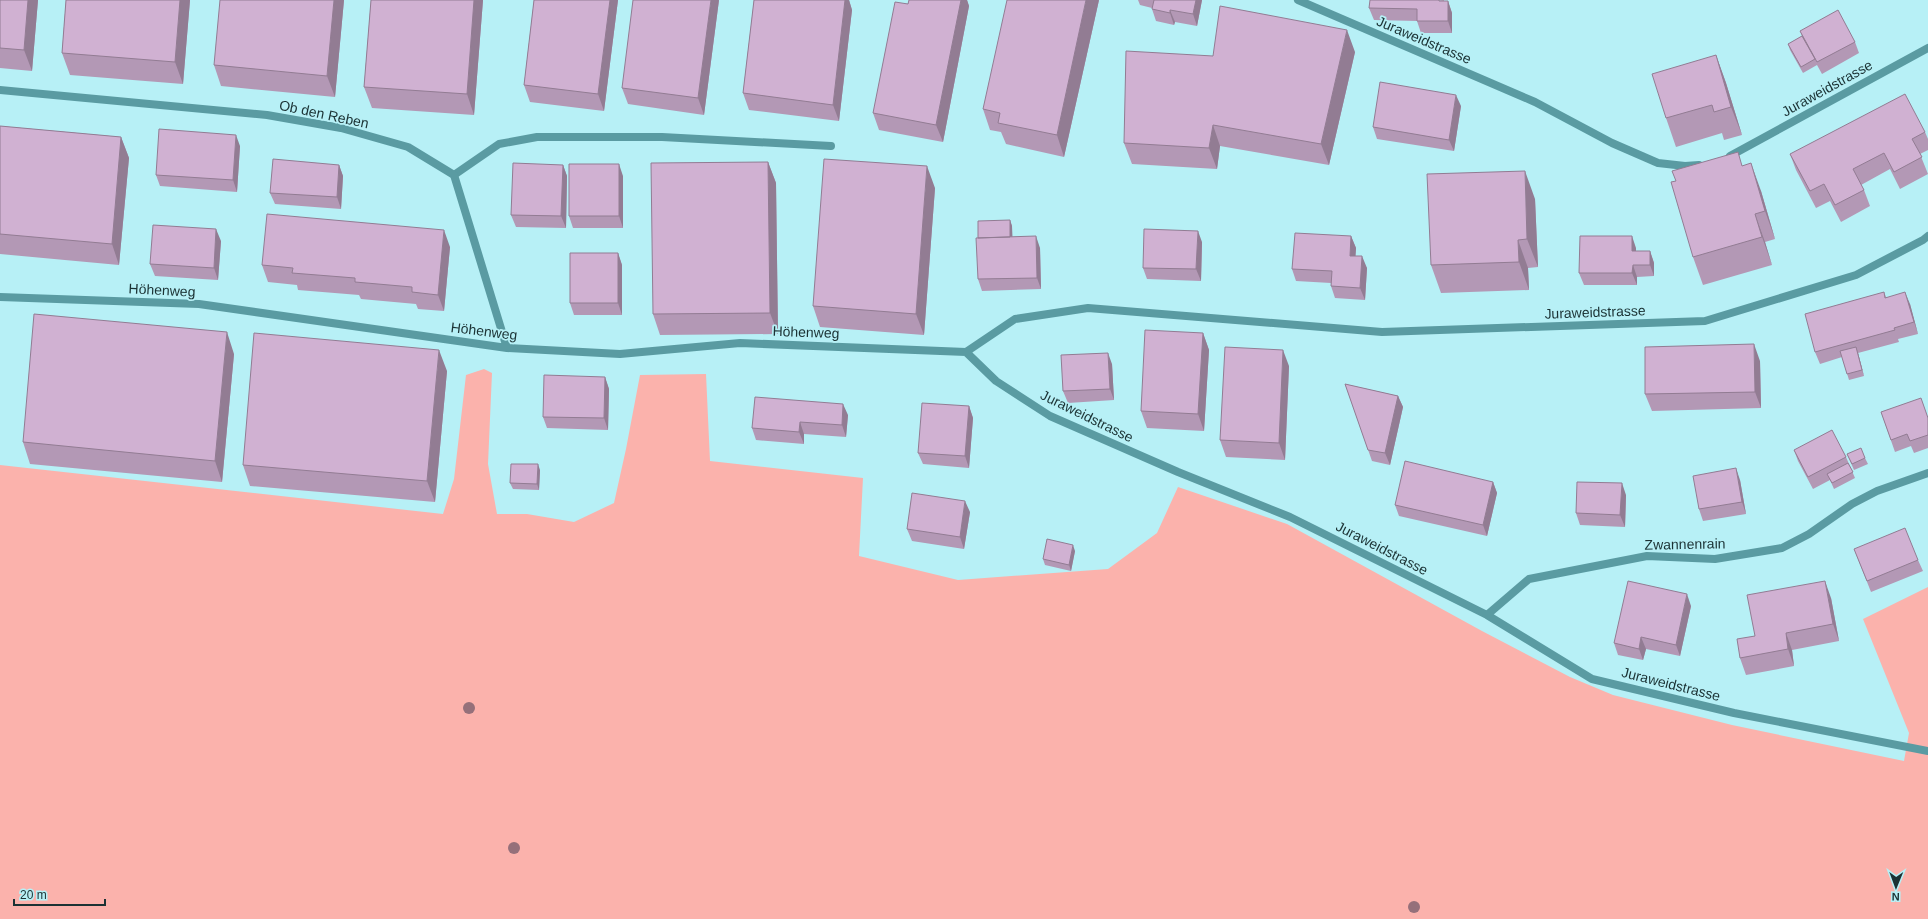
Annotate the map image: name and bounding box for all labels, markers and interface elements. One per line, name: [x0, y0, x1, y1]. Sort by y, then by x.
street label: Juraweidstrasse: [1374, 13, 1474, 67]
street label: Juraweidstrasse: [1779, 56, 1875, 120]
street label: Ob den Reben: [278, 97, 370, 131]
street label: Höhenweg: [128, 280, 196, 300]
street label: Juraweidstrasse: [1544, 302, 1646, 322]
street label: Höhenweg: [450, 319, 518, 343]
street label: Höhenweg: [772, 323, 840, 341]
street label: Juraweidstrasse: [1038, 387, 1136, 445]
street label: Juraweidstrasse: [1333, 518, 1431, 578]
street label: Zwannenrain: [1644, 535, 1726, 553]
street label: Juraweidstrasse: [1620, 664, 1722, 704]
north arrow: [1876, 867, 1916, 907]
scale bar: [14, 881, 105, 907]
text: 20 m: [20, 888, 47, 902]
text: N: [1892, 891, 1900, 903]

